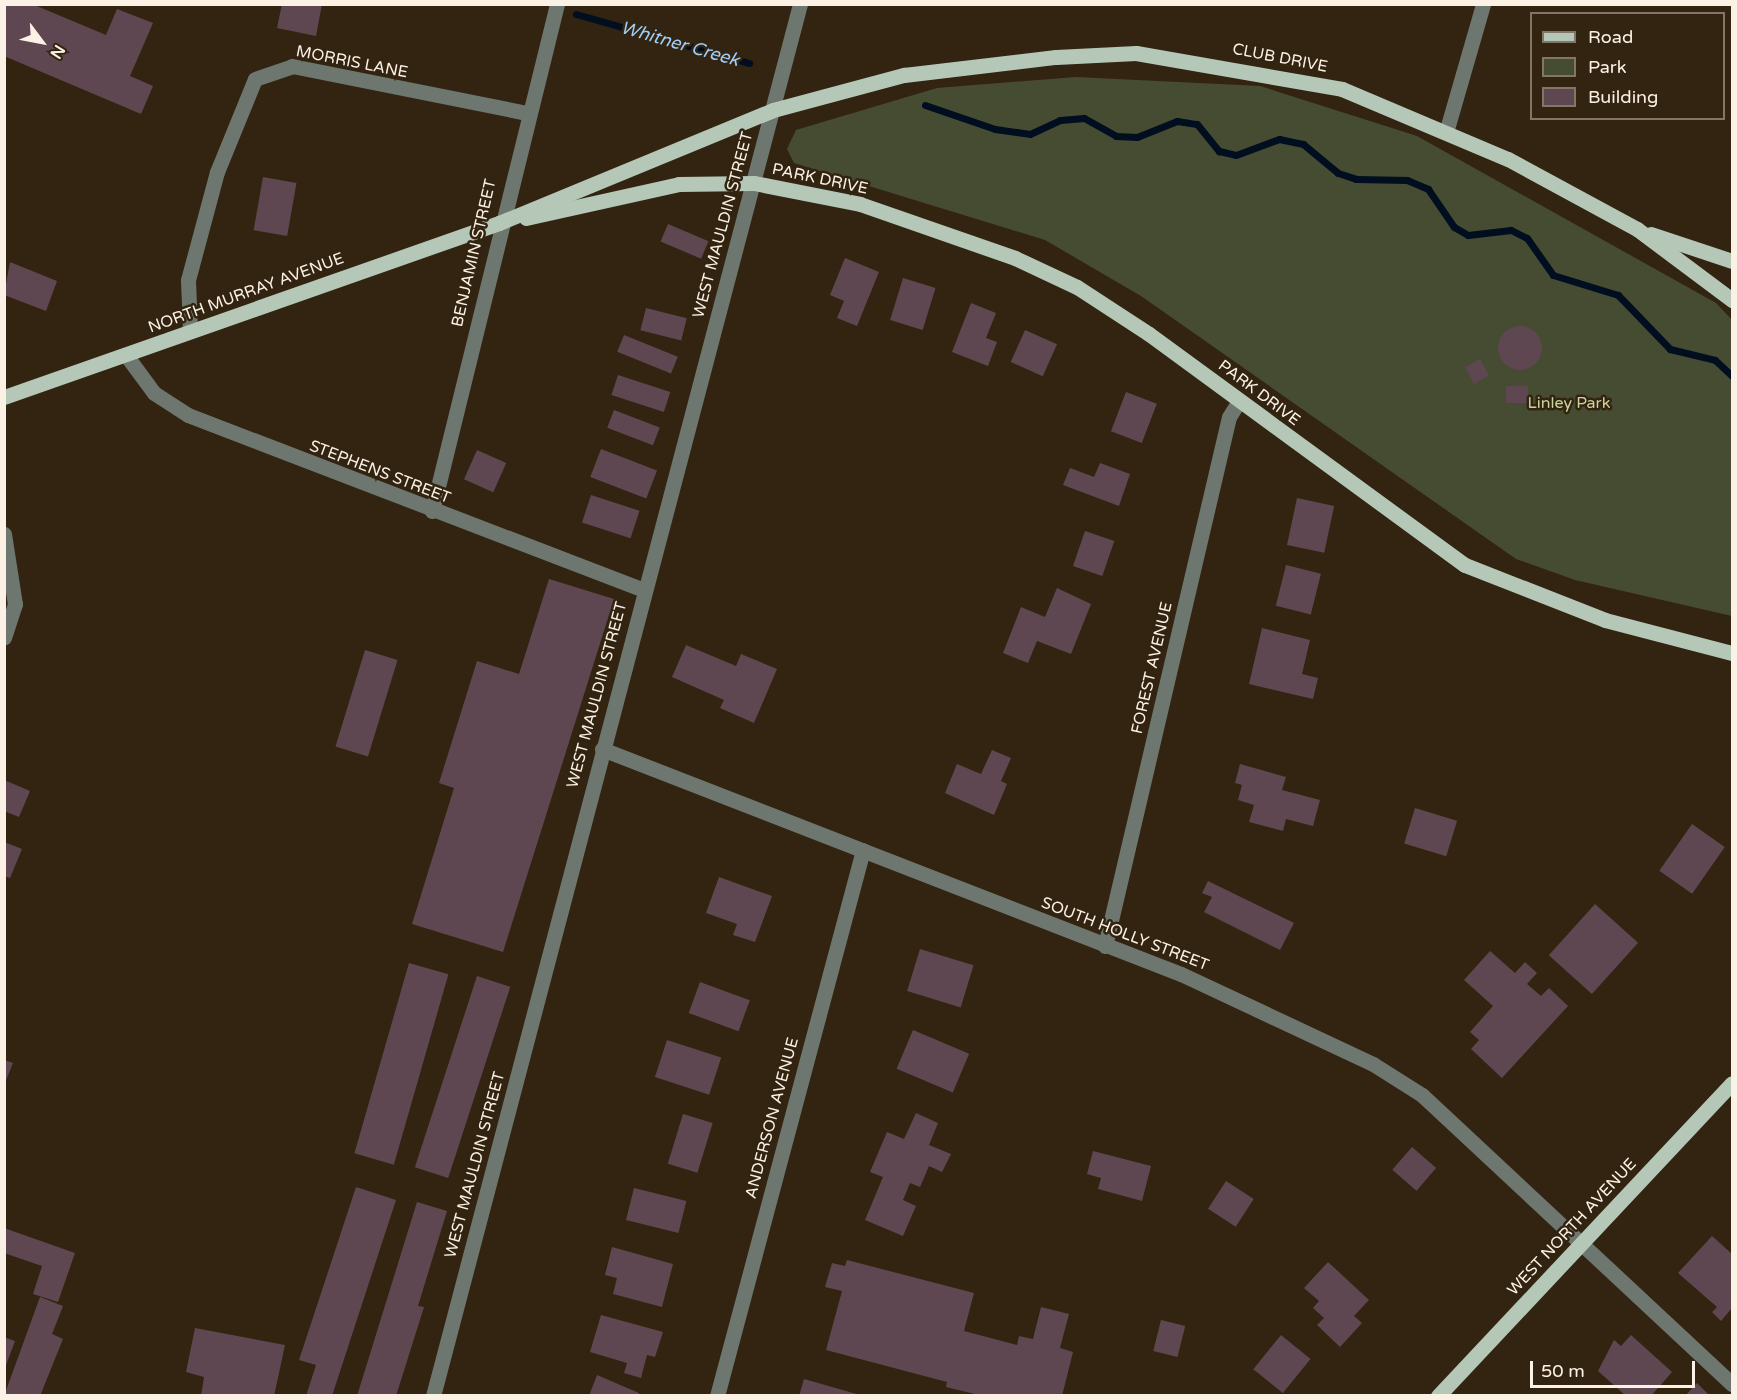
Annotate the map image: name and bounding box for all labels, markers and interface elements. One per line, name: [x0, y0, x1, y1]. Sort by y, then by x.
north arrow: [12, 12, 72, 72]
legend: [1530, 12, 1725, 120]
water label: Whitner Creek: [618, 17, 742, 71]
text: Road: [1588, 26, 1633, 48]
street label: CLUB DRIVE: [1231, 39, 1329, 77]
text: N: [45, 41, 69, 62]
street label: MORRIS LANE: [294, 42, 410, 82]
text: Park: [1588, 56, 1626, 78]
text: Building: [1588, 86, 1658, 108]
street label: WEST MAULDIN STREET: [689, 130, 757, 320]
street label: PARK DRIVE: [770, 159, 870, 199]
street label: BENJAMIN STREET: [448, 177, 500, 329]
street label: NORTH MURRAY AVENUE: [146, 249, 346, 337]
street label: PARK DRIVE: [1214, 356, 1304, 430]
park label: Linley Park: [1528, 393, 1610, 413]
street label: STEPHENS STREET: [307, 436, 453, 508]
street label: WEST MAULDIN STREET: [563, 600, 631, 790]
street label: FOREST AVENUE: [1127, 600, 1177, 736]
street label: SOUTH HOLLY STREET: [1038, 893, 1212, 975]
street label: ANDERSON AVENUE: [741, 1035, 803, 1201]
street label: WEST MAULDIN STREET: [441, 1070, 509, 1260]
street label: WEST NORTH AVENUE: [1503, 1154, 1641, 1300]
scale bar: [1533, 1349, 1698, 1387]
text: 50 m: [1541, 1360, 1585, 1382]

